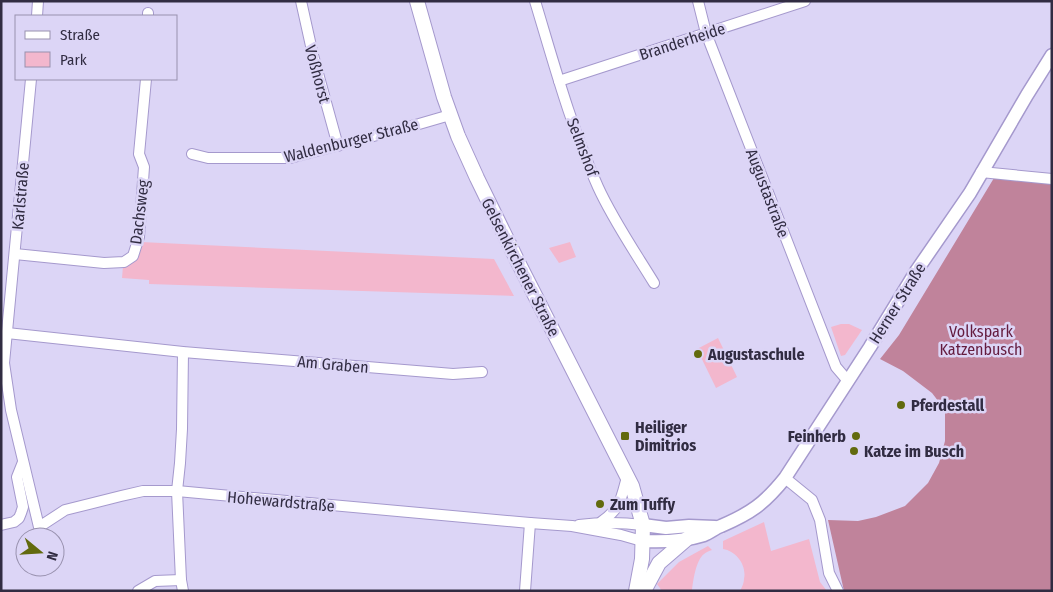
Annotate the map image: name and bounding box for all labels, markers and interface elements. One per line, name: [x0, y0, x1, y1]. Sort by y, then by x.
legend: [15, 15, 178, 80]
street label: Branderheide: [637, 19, 728, 64]
text: Straße: [60, 26, 100, 44]
street label: Voßhorst: [301, 43, 335, 106]
text: Park: [60, 51, 87, 69]
street label: Waldenburger Straße: [282, 115, 420, 166]
street label: Selmshof: [563, 115, 603, 180]
street label: Augustastraße: [742, 146, 793, 240]
street label: Karlstraße: [8, 162, 33, 230]
street label: Dachsweg: [126, 178, 153, 245]
street label: Gelsenkirchener Straße: [477, 195, 564, 340]
street label: Herner Straße: [865, 259, 930, 347]
park label: Volkspark Katzenbusch: [940, 322, 1022, 359]
place label: Augustaschule: [707, 345, 805, 364]
marker: Augustaschule: [692, 348, 704, 360]
street label: Am Graben: [297, 352, 369, 377]
place label: Pferdestall: [911, 396, 985, 415]
marker: Pferdestall: [895, 399, 907, 411]
place label: Heiliger Dimitrios: [635, 418, 696, 455]
place label: Feinherb: [788, 427, 846, 446]
marker: Heiliger Dimitrios: [619, 430, 631, 442]
marker: Feinherb: [850, 430, 862, 442]
place label: Katze im Busch: [864, 442, 964, 461]
marker: Katze im Busch: [848, 445, 860, 457]
street label: Hohewardstraße: [226, 487, 336, 516]
place label: Zum Tuffy: [610, 495, 675, 514]
marker: Zum Tuffy: [594, 498, 606, 510]
north arrow: [15, 527, 65, 577]
text: N: [43, 549, 61, 562]

